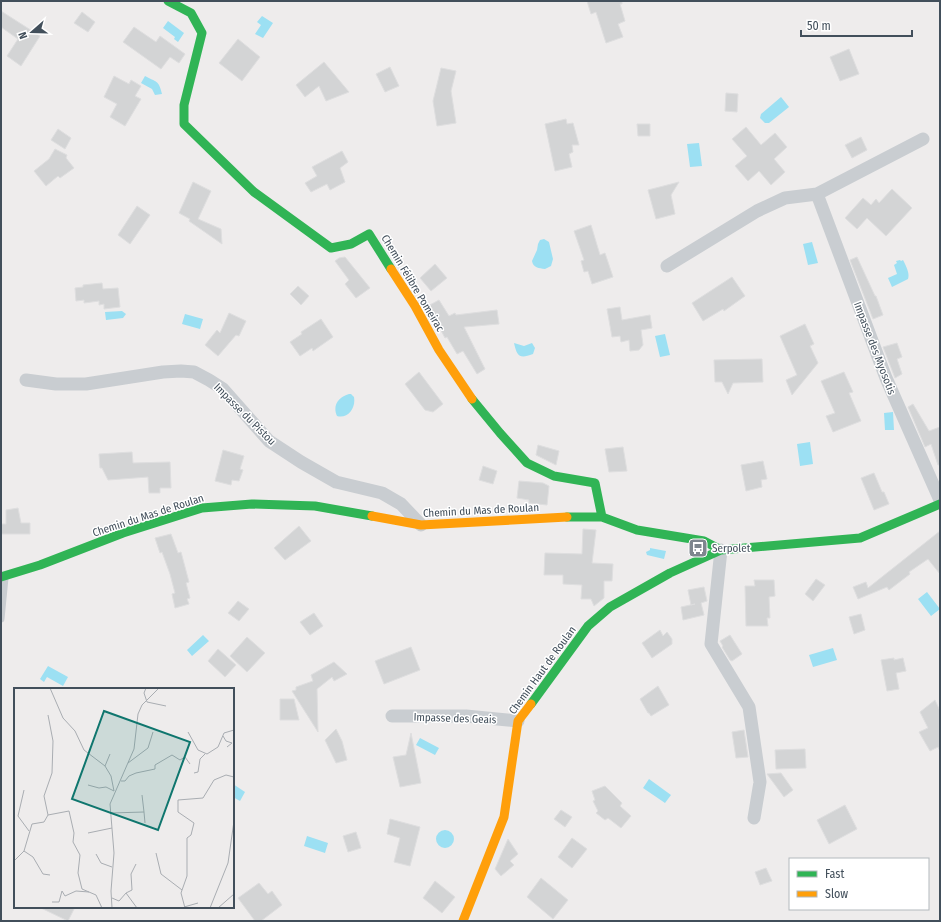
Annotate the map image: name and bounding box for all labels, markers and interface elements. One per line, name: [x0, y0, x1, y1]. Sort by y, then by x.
north arrow: [12, 12, 52, 52]
scale bar: [801, 12, 912, 38]
text: 50 m: [807, 19, 831, 33]
text: N: [16, 30, 30, 41]
street label: Chemin Félibre Pomeirac: [378, 232, 447, 334]
street label: Impasse des Myosotis: [851, 300, 898, 397]
street label: Impasse du Pistou: [211, 381, 278, 448]
street label: Chemin du Mas de Roulan: [91, 491, 205, 540]
street label: Chemin du Mas de Roulan: [423, 501, 539, 520]
bus stop icon: Serpolet: [687, 537, 709, 559]
place label: Serpolet: [712, 542, 751, 555]
street label: Chemin Haut de Roulan: [506, 624, 579, 717]
inset map: [14, 688, 234, 908]
street label: Impasse des Geais: [413, 711, 497, 726]
legend: [789, 858, 929, 910]
text: Fast: [825, 867, 844, 881]
text: Slow: [825, 887, 848, 901]

